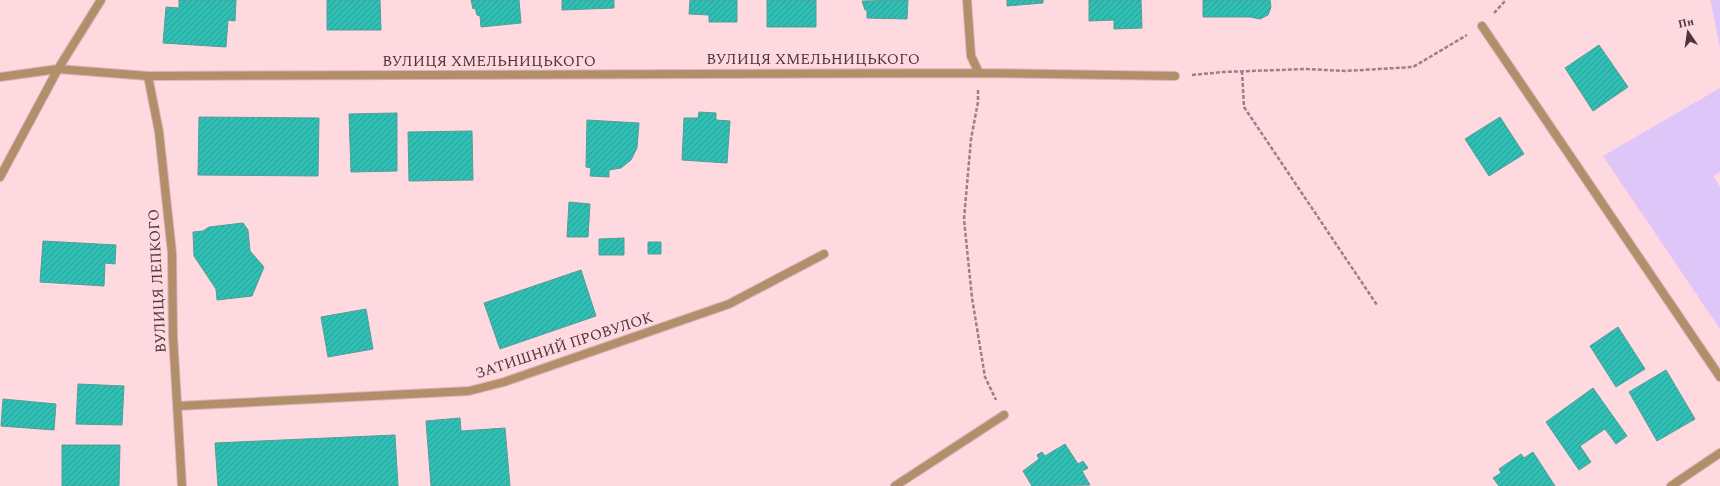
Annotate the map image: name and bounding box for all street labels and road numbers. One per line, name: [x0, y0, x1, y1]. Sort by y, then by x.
street label: ВУЛИЦЯ ХМЕЛЬНИЦЬКОГО: [706, 48, 920, 71]
street label: ВУЛИЦЯ ХМЕЛЬНИЦЬКОГО: [382, 50, 596, 73]
street label: ВУЛИЦЯ ЛЕПКОГО: [142, 208, 173, 354]
street label: ЗАТИШНИЙ ПРОВУЛОК: [472, 306, 656, 385]

